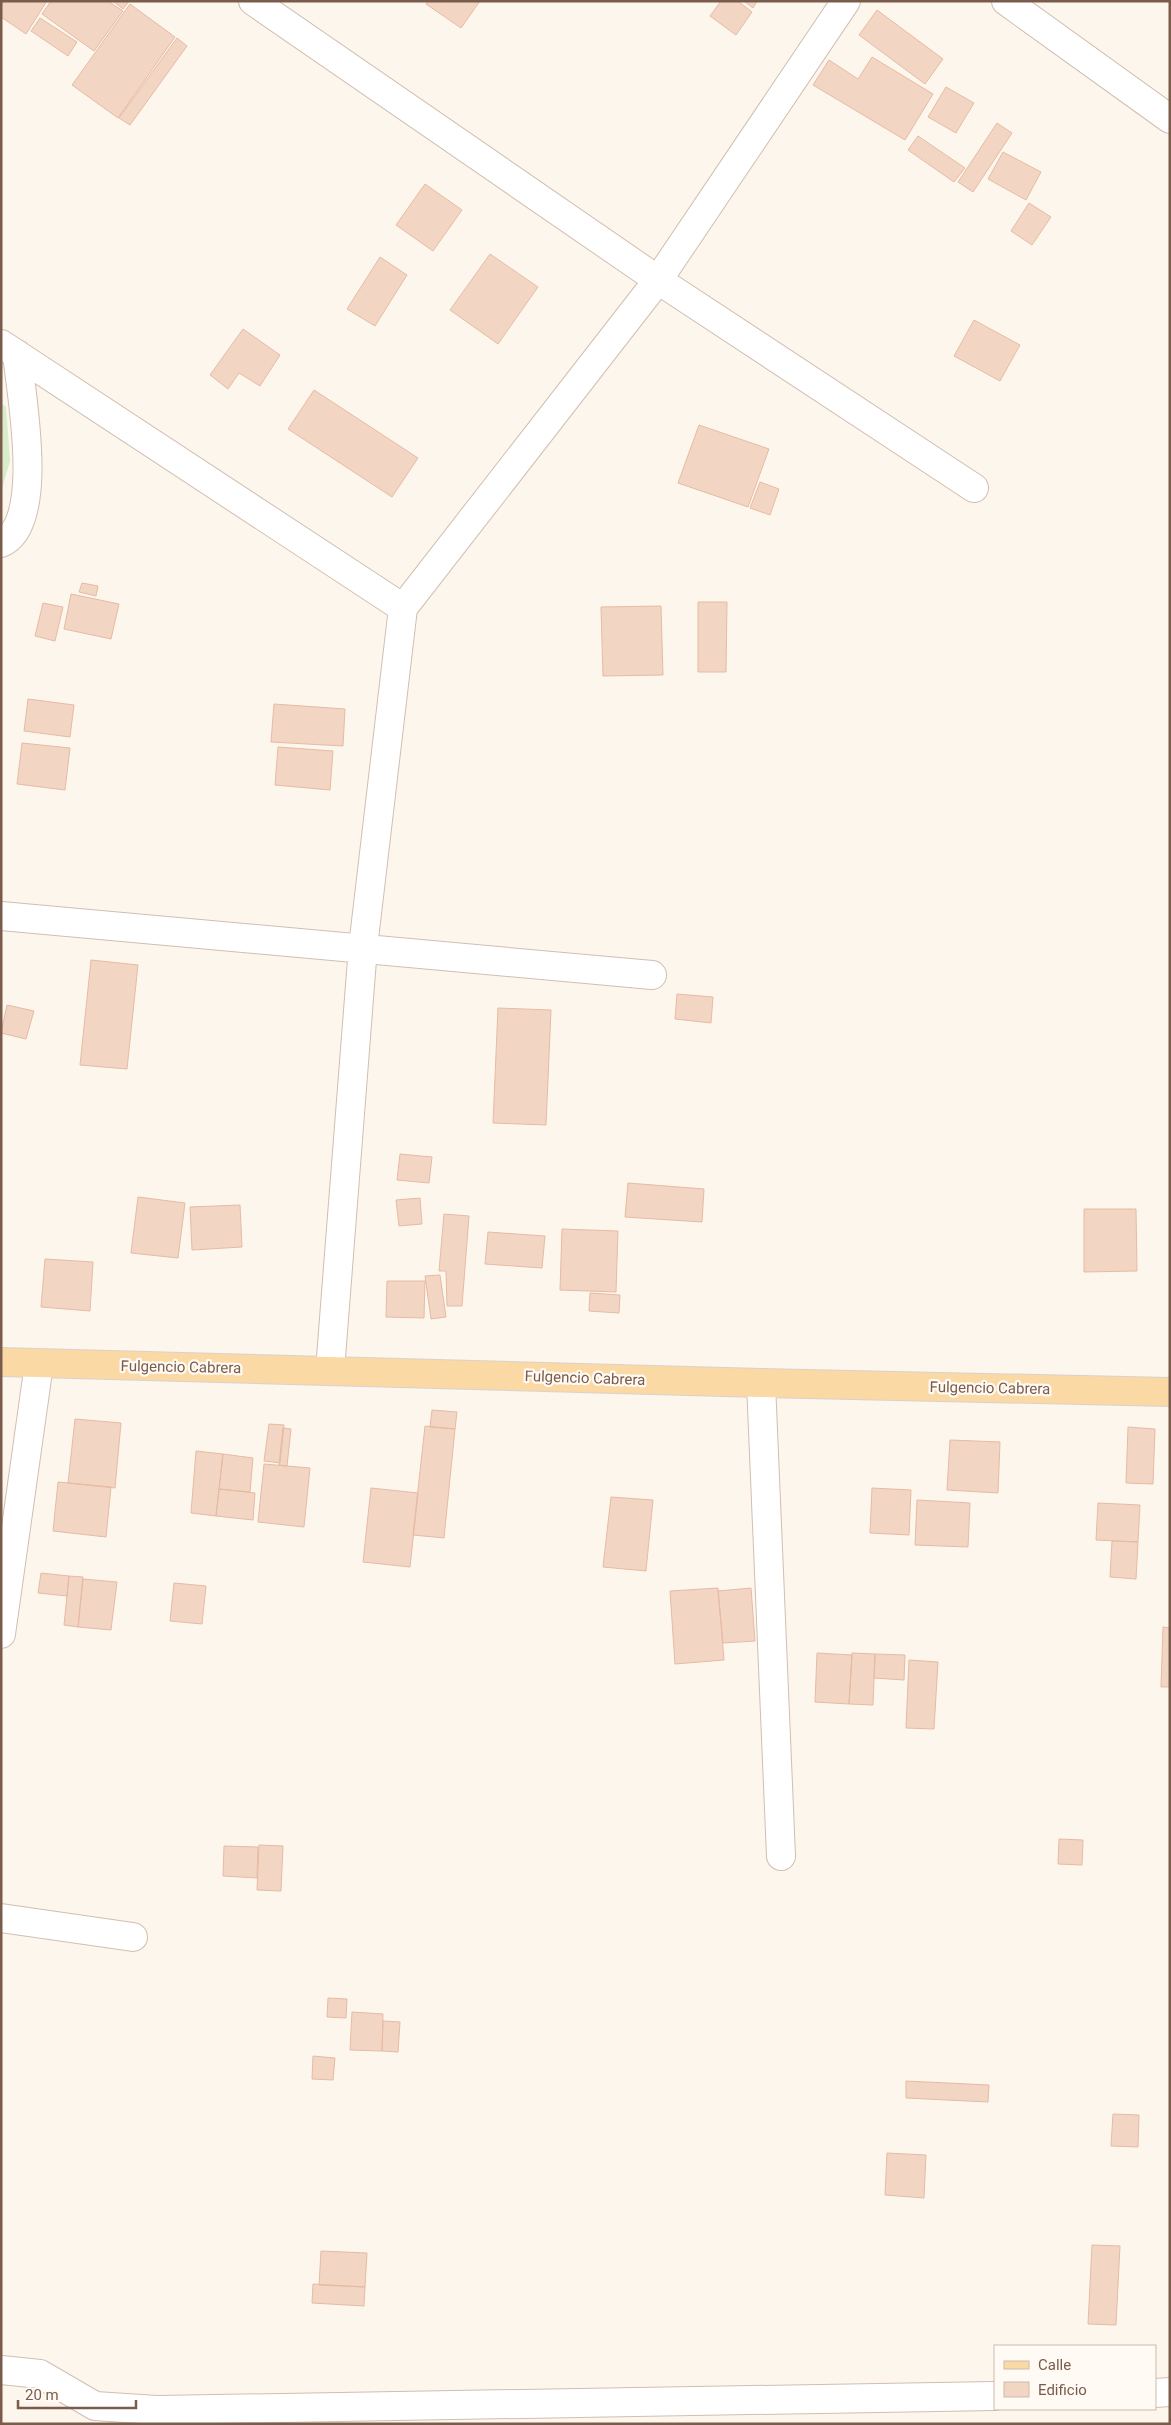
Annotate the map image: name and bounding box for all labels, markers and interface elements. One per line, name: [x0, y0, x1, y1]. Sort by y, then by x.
street label: Fulgencio Cabrera: [121, 1357, 241, 1377]
street label: Fulgencio Cabrera: [524, 1367, 646, 1389]
street label: Fulgencio Cabrera: [930, 1378, 1050, 1398]
legend: [994, 2345, 1156, 2410]
text: Calle: [1038, 2356, 1071, 2374]
scale bar: [18, 2378, 135, 2410]
text: Edificio: [1038, 2381, 1087, 2399]
text: 20 m: [25, 2386, 59, 2404]

